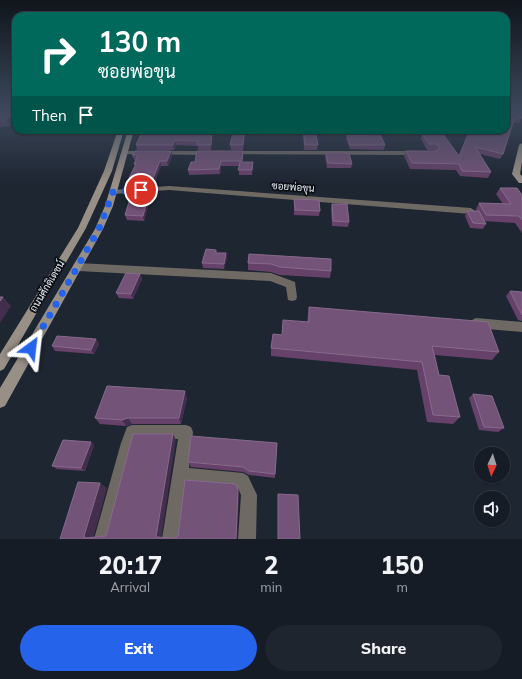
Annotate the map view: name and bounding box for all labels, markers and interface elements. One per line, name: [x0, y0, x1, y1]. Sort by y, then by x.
text: 130 m: [98, 24, 181, 59]
icon: right: [32, 28, 84, 80]
text: ซอยพ่อขุน: [98, 60, 176, 83]
icon: arrive: [75, 104, 97, 126]
text: Then: [32, 106, 67, 125]
pin: [124, 173, 158, 207]
icon: arrive: [130, 179, 152, 201]
street label: ซอยพ่อขุน: [271, 179, 315, 196]
street label: ถนนศักดิเดชน์: [26, 257, 67, 314]
position arrow: [10, 327, 52, 369]
north arrow: [474, 447, 510, 483]
map controls: [474, 447, 510, 527]
button: sound: [474, 491, 510, 527]
text: 20:17: [98, 550, 162, 580]
text: 2: [264, 550, 279, 580]
text: 150: [381, 550, 424, 580]
text: Arrival: [110, 579, 150, 595]
text: min: [260, 579, 282, 595]
text: m: [396, 579, 408, 595]
button: Exit: [20, 625, 257, 671]
button: Share: [265, 625, 502, 671]

